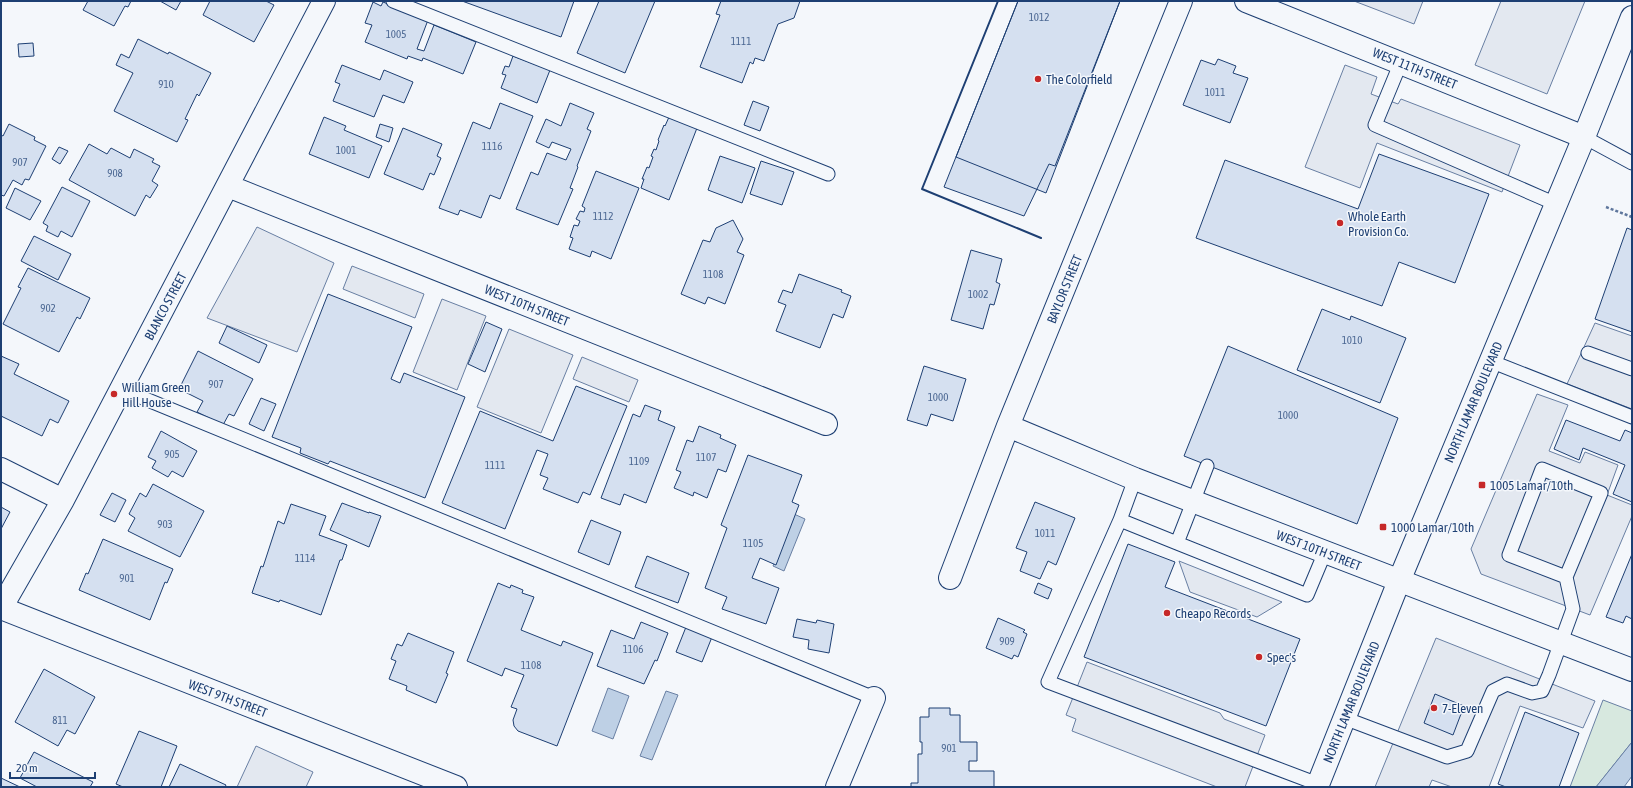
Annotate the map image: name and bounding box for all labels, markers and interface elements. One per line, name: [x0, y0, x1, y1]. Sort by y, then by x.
house number: 1012: [1029, 11, 1049, 23]
house number: 1005: [386, 28, 406, 40]
house number: 1111: [731, 35, 751, 47]
street label: WEST 11TH STREET: [1370, 45, 1459, 92]
place label: The Colorfield: [1046, 72, 1112, 87]
marker: The Colorfield: [1033, 74, 1043, 84]
house number: 910: [158, 78, 174, 90]
house number: 1011: [1205, 86, 1225, 98]
house number: 1116: [482, 140, 502, 152]
house number: 1001: [336, 144, 356, 156]
house number: 907: [12, 156, 28, 168]
house number: 908: [107, 167, 123, 179]
place label: Whole Earth Provision Co.: [1348, 209, 1409, 239]
house number: 1112: [593, 210, 613, 222]
marker: Whole Earth Provision Co.: [1335, 218, 1345, 228]
street label: BAYLOR STREET: [1044, 252, 1085, 326]
house number: 1108: [703, 268, 723, 280]
street label: BLANCO STREET: [141, 270, 190, 343]
street label: WEST 10TH STREET: [482, 282, 571, 329]
house number: 1002: [968, 288, 988, 300]
house number: 902: [40, 302, 56, 314]
house number: 1010: [1342, 334, 1362, 346]
street label: NORTH LAMAR BOULEVARD: [1441, 340, 1506, 465]
house number: 907: [208, 378, 224, 390]
place label: William Green Hill House: [122, 380, 190, 410]
marker: William Green Hill House: [109, 389, 119, 399]
house number: 1000: [928, 391, 948, 403]
house number: 1000: [1278, 409, 1298, 421]
house number: 905: [164, 448, 180, 460]
house number: 1107: [696, 451, 716, 463]
house number: 1109: [629, 455, 649, 467]
house number: 1111: [485, 459, 505, 471]
place label: 1005 Lamar/10th: [1490, 478, 1573, 493]
marker: 1005 Lamar/10th: [1477, 480, 1487, 490]
house number: 903: [157, 518, 173, 530]
place label: 1000 Lamar/10th: [1391, 520, 1474, 535]
marker: 1000 Lamar/10th: [1378, 522, 1388, 532]
house number: 1011: [1035, 527, 1055, 539]
street label: WEST 10TH STREET: [1274, 527, 1364, 574]
house number: 1105: [743, 537, 763, 549]
house number: 1114: [295, 552, 315, 564]
house number: 901: [119, 572, 135, 584]
place label: Cheapo Records: [1175, 606, 1251, 621]
marker: Cheapo Records: [1162, 608, 1172, 618]
house number: 909: [999, 635, 1015, 647]
street label: NORTH LAMAR BOULEVARD: [1320, 639, 1383, 765]
house number: 1106: [623, 643, 643, 655]
place label: Spec's: [1267, 650, 1296, 665]
marker: Spec's: [1254, 652, 1264, 662]
house number: 1108: [521, 659, 541, 671]
street label: WEST 9TH STREET: [186, 677, 270, 721]
place label: 7-Eleven: [1442, 701, 1483, 716]
marker: 7-Eleven: [1429, 703, 1439, 713]
house number: 811: [52, 714, 68, 726]
house number: 901: [941, 742, 957, 754]
scale bar: [10, 754, 95, 780]
text: 20 m: [16, 761, 38, 775]

